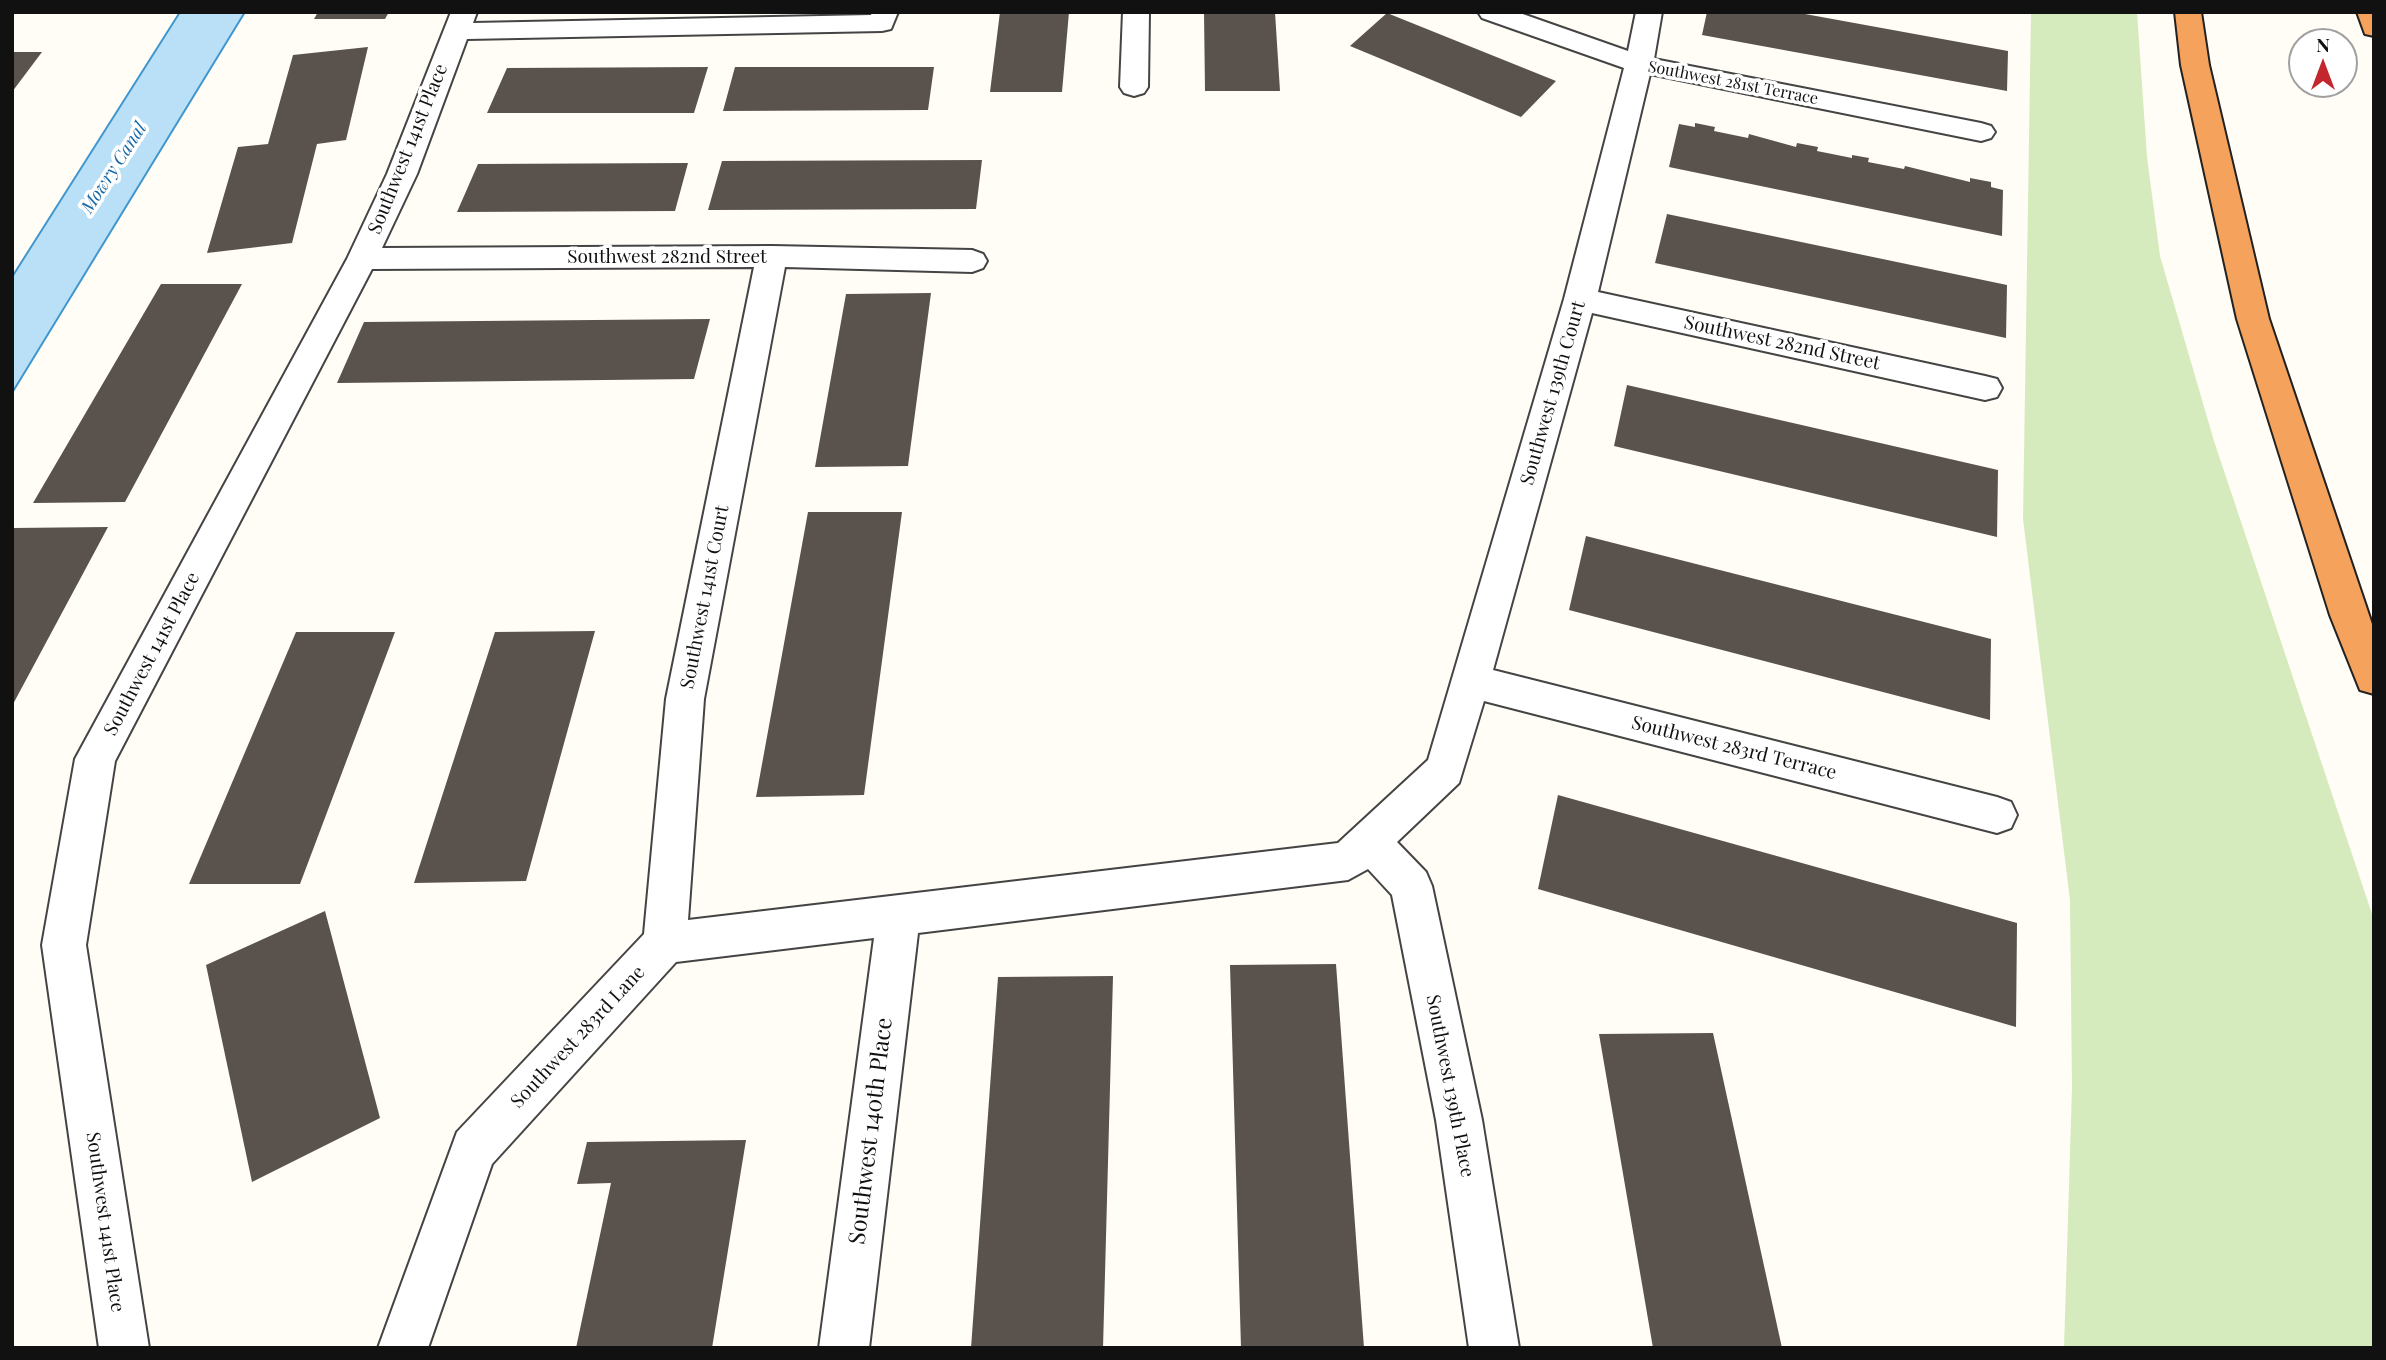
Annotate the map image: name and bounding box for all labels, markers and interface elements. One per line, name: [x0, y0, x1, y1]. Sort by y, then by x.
north arrow: [2288, 28, 2358, 98]
text: N: [2316, 31, 2330, 57]
street label: Southwest 281st Terrace: [1646, 57, 1820, 109]
street label: Southwest 141st Place: [363, 61, 453, 237]
water label: Mowry Canal: [77, 119, 151, 217]
street label: Southwest 282nd Street: [567, 246, 767, 268]
street label: Southwest 139th Court: [1516, 298, 1590, 488]
street label: Southwest 282nd Street: [1682, 311, 1882, 375]
street label: Southwest 141st Court: [676, 503, 734, 691]
street label: Southwest 141st Place: [99, 569, 205, 739]
street label: Southwest 283rd Terrace: [1629, 711, 1839, 785]
street label: Southwest 283rd Lane: [506, 961, 650, 1113]
street label: Southwest 139th Place: [1421, 993, 1479, 1179]
street label: Southwest 140th Place: [843, 1016, 899, 1246]
street label: Southwest 141st Place: [81, 1131, 129, 1313]

